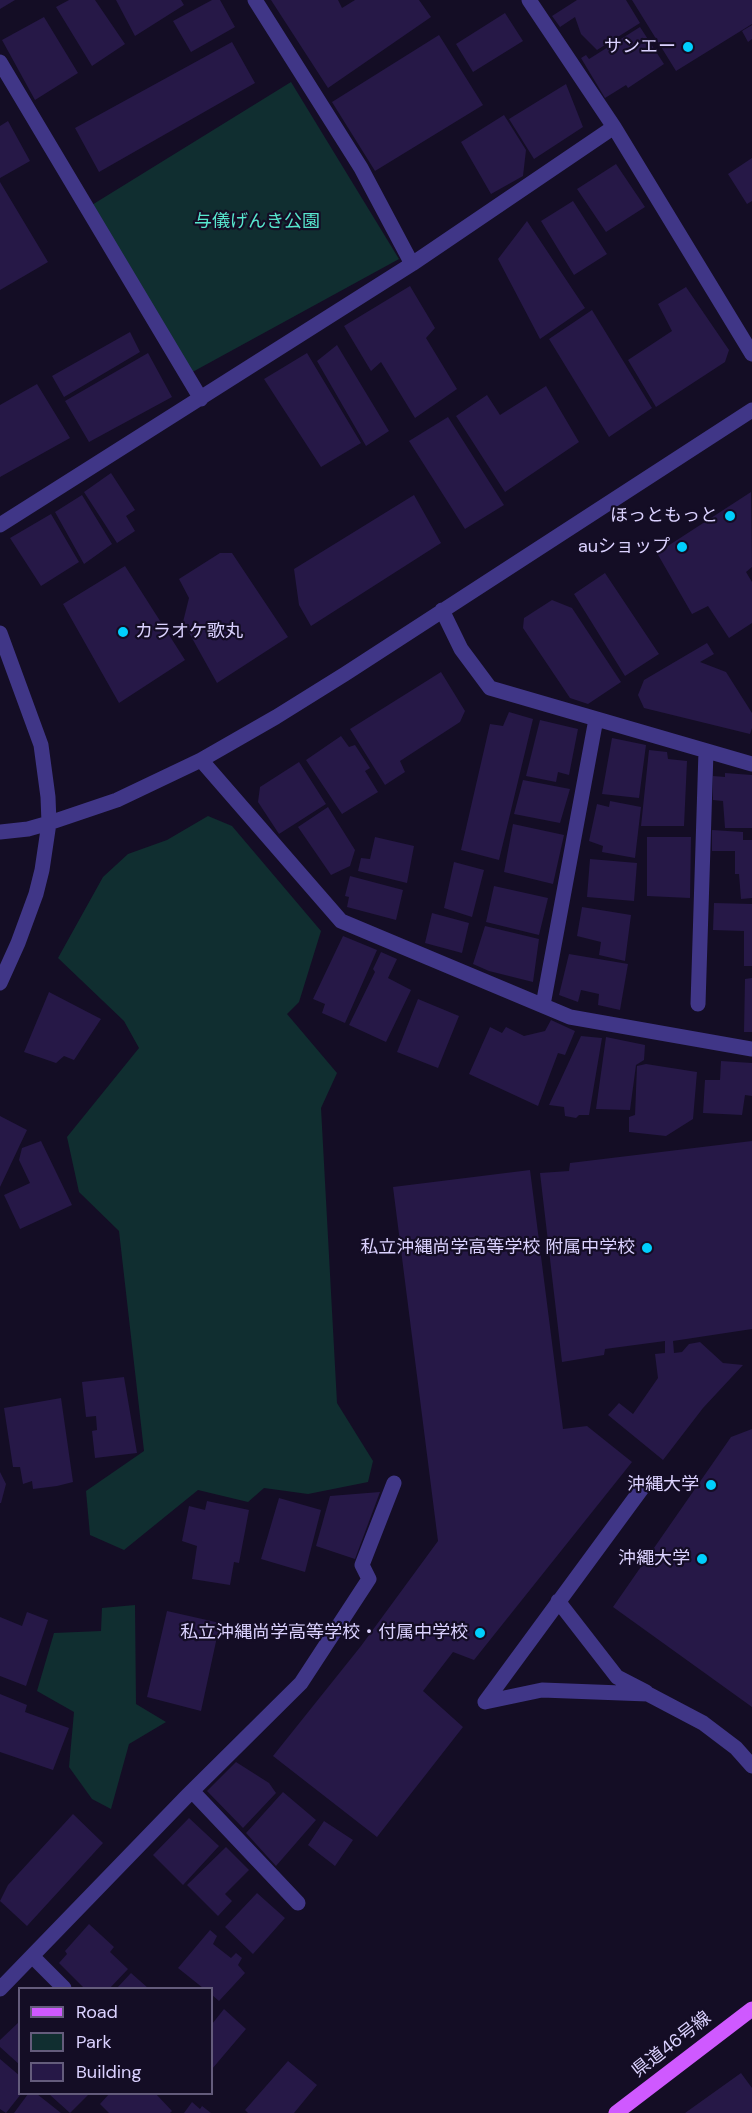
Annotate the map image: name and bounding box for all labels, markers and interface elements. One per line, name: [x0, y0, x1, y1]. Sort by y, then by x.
place label: サンエー: [604, 36, 676, 58]
marker: サンエー: [681, 40, 695, 54]
park label: 与儀げんき公園: [194, 211, 320, 233]
place label: ほっともっと: [610, 505, 718, 527]
marker: ほっともっと: [723, 509, 737, 523]
place label: auショップ: [578, 536, 670, 558]
marker: auショップ: [675, 540, 689, 554]
place label: カラオケ歌丸: [135, 621, 243, 643]
marker: カラオケ歌丸: [116, 625, 130, 639]
place label: 私立沖縄尚学高等学校 附属中学校: [360, 1237, 635, 1259]
marker: 私立沖縄尚学高等学校 附属中学校: [640, 1241, 654, 1255]
place label: 沖縄大学: [627, 1474, 699, 1496]
marker: 沖縄大学: [704, 1478, 718, 1492]
place label: 沖繩大学: [618, 1548, 690, 1570]
marker: 沖繩大学: [695, 1552, 709, 1566]
place label: 私立沖縄尚学高等学校・付属中学校: [180, 1622, 468, 1644]
marker: 私立沖縄尚学高等学校・付属中学校: [473, 1626, 487, 1640]
legend: [18, 1987, 213, 2095]
text: Road: [76, 2000, 118, 2024]
street label: 県道46号線: [628, 2007, 716, 2083]
text: Park: [76, 2030, 112, 2054]
text: Building: [76, 2060, 141, 2084]

